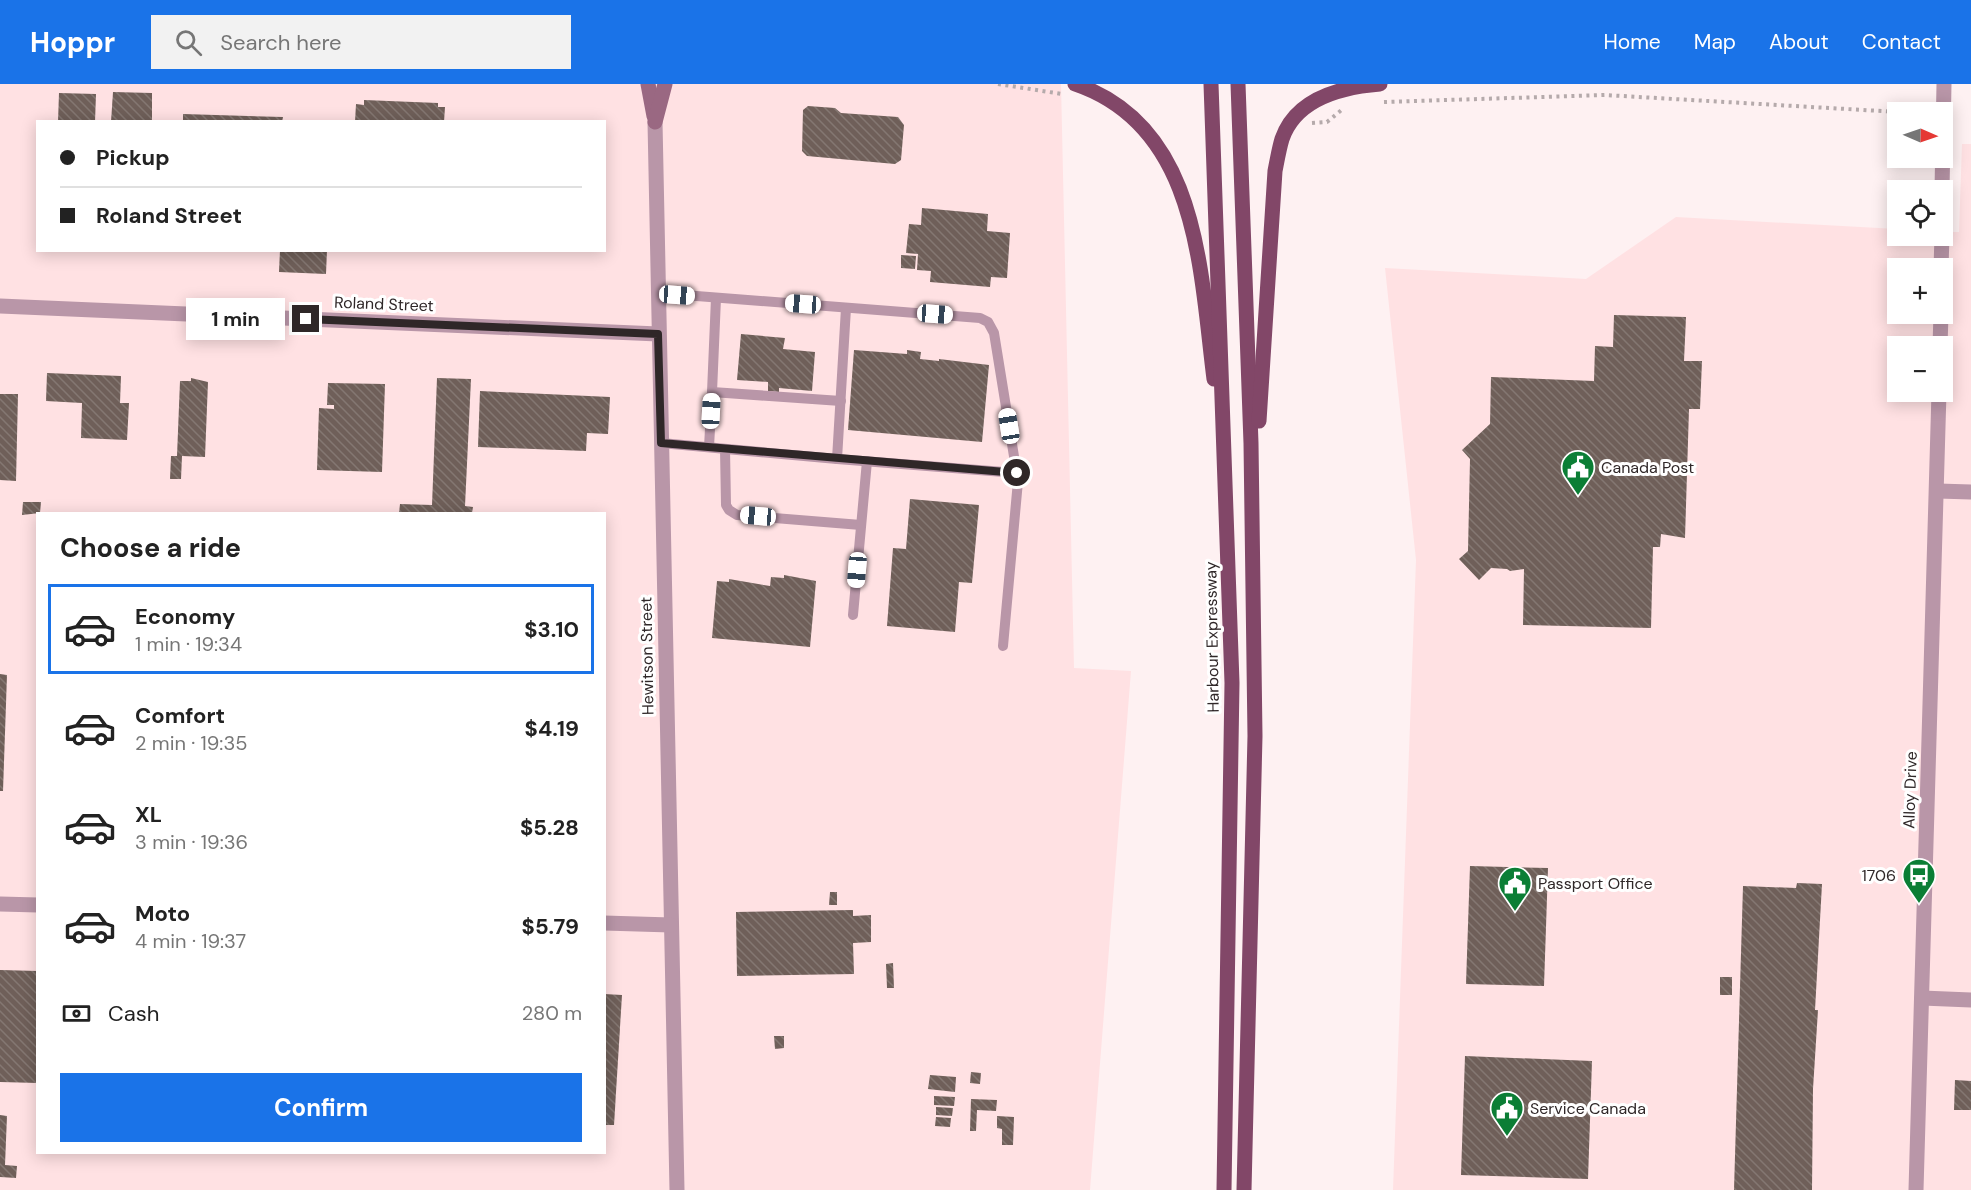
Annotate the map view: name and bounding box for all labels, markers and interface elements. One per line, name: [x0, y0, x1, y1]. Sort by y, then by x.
search box: [151, 15, 571, 69]
text: Hoppr: [30, 24, 115, 61]
icon: search: [172, 26, 205, 59]
text: Search here: [220, 28, 342, 57]
text: Home: [1603, 28, 1661, 56]
text: Map: [1694, 28, 1736, 56]
text: About: [1769, 28, 1829, 56]
text: Contact: [1862, 28, 1941, 56]
north arrow: [1887, 102, 1953, 168]
map controls: [1887, 102, 1953, 402]
text: Pickup: [96, 143, 170, 172]
button: locate: [1887, 180, 1953, 246]
text: Roland Street: [96, 201, 242, 230]
button: +: [1887, 258, 1953, 324]
car: [658, 285, 696, 305]
street label: Roland Street: [334, 292, 434, 316]
car: [784, 294, 822, 314]
callout: 1 min: [186, 298, 285, 340]
car: [916, 304, 954, 324]
route end: [292, 305, 319, 332]
text: 1 min: [211, 306, 260, 332]
button: −: [1887, 336, 1953, 402]
car: [701, 393, 721, 429]
car: [997, 407, 1021, 445]
public building icon: Canada Post: [1560, 449, 1596, 496]
place label: Canada Post: [1601, 457, 1694, 478]
route start: [1003, 459, 1030, 486]
car: [739, 505, 777, 527]
text: Choose a ride: [60, 530, 241, 565]
car: [846, 551, 868, 589]
street label: Harbour Expressway: [1200, 561, 1224, 713]
street label: Hewitson Street: [635, 597, 659, 715]
icon: car: [63, 602, 117, 656]
text: Economy: [135, 602, 235, 631]
text: $3.10: [524, 615, 579, 644]
text: 1 min · 19:34: [135, 631, 242, 657]
icon: car: [63, 701, 117, 755]
text: Comfort: [135, 701, 225, 730]
text: $4.19: [525, 714, 579, 743]
text: 2 min · 19:35: [135, 730, 247, 756]
street label: Alloy Drive: [1898, 751, 1922, 829]
icon: car: [63, 800, 117, 854]
text: XL: [135, 800, 162, 829]
text: $5.28: [520, 813, 579, 842]
text: 3 min · 19:36: [135, 829, 248, 855]
bus stop icon: 1706: [1901, 857, 1937, 904]
public building icon: Passport Office: [1497, 865, 1533, 912]
place label: 1706: [1862, 865, 1896, 886]
place label: Passport Office: [1538, 873, 1653, 894]
icon: car: [63, 899, 117, 953]
text: Moto: [135, 899, 190, 928]
text: $5.79: [522, 912, 579, 941]
text: 4 min · 19:37: [135, 928, 246, 954]
icon: cash: [60, 997, 93, 1030]
text: Cash: [108, 999, 159, 1028]
text: 280 m: [522, 1000, 582, 1026]
button: Confirm: [60, 1073, 582, 1142]
public building icon: Service Canada: [1489, 1090, 1525, 1137]
place label: Service Canada: [1530, 1098, 1646, 1119]

